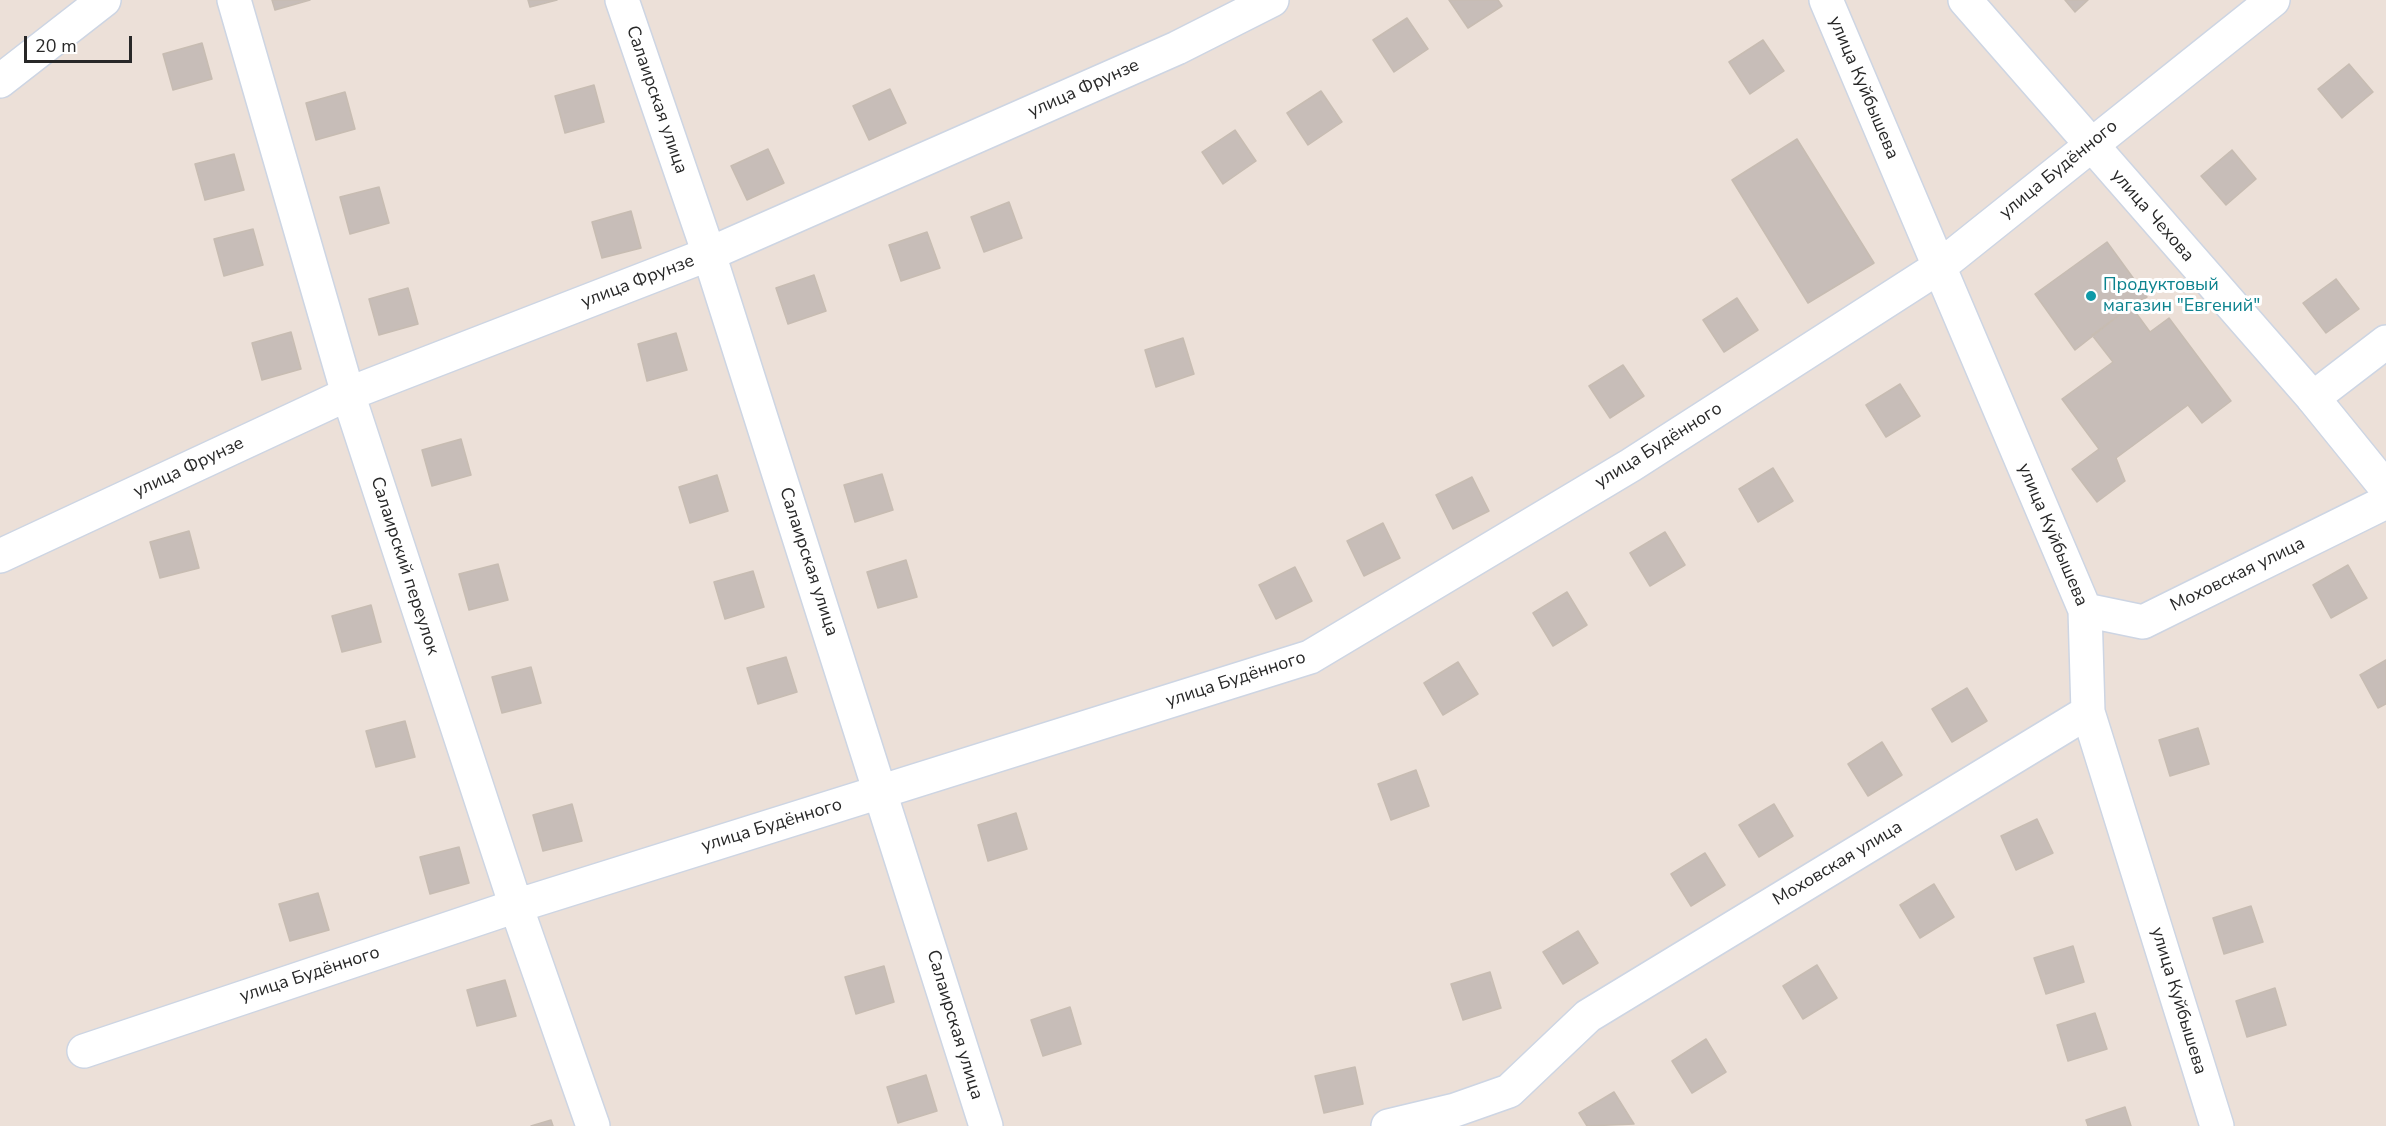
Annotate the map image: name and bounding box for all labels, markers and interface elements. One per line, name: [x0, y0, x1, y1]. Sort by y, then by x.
street label: улица Куйбышева: [1823, 13, 1903, 163]
street label: Салаирская улица: [621, 23, 691, 177]
scale bar: [27, 24, 135, 62]
text: 20 m: [35, 34, 77, 58]
street label: улица Фрунзе: [1025, 55, 1143, 123]
street label: улица Будённого: [1996, 116, 2122, 224]
street label: улица Чехова: [2106, 165, 2198, 267]
street label: улица Фрунзе: [578, 251, 698, 313]
place label: Продуктовый магазин "Евгений": [2103, 275, 2260, 318]
marker: Продуктовый магазин "Евгений": [2084, 289, 2098, 303]
street label: улица Будённого: [1592, 398, 1726, 494]
street label: улица Фрунзе: [130, 433, 248, 503]
street label: улица Куйбышева: [2012, 460, 2092, 610]
street label: Салаирский переулок: [365, 474, 443, 658]
street label: Салаирская улица: [774, 485, 842, 639]
street label: Моховская улица: [2167, 533, 2309, 617]
street label: улица Будённого: [1163, 647, 1309, 713]
street label: улица Будённого: [699, 794, 845, 858]
street label: Моховская улица: [1769, 817, 1907, 911]
street label: улица Куйбышева: [2145, 925, 2211, 1077]
street label: улица Будённого: [237, 942, 383, 1008]
street label: Салаирская улица: [921, 948, 987, 1102]

